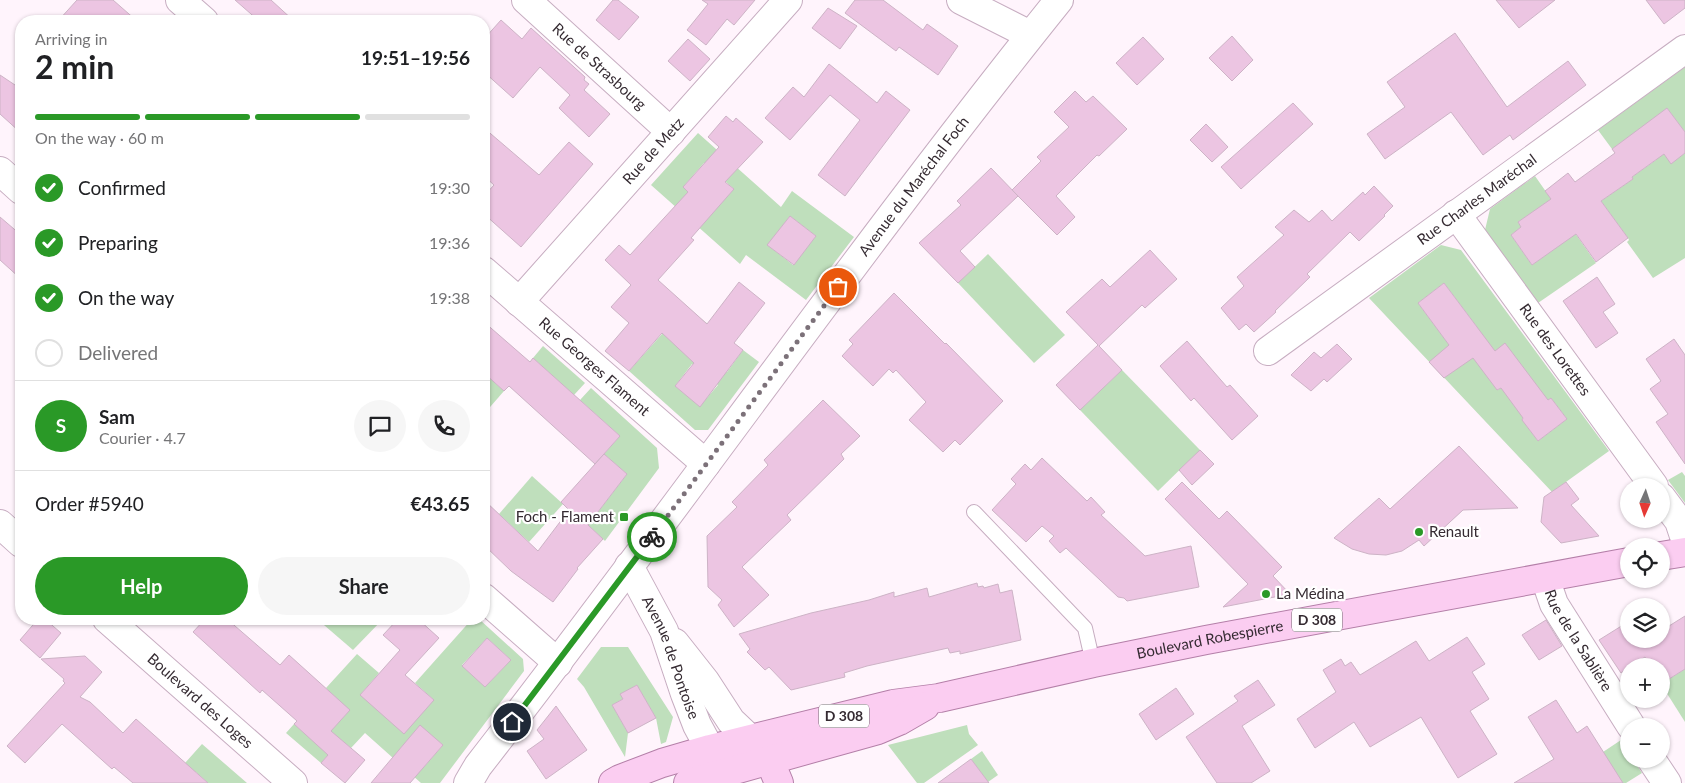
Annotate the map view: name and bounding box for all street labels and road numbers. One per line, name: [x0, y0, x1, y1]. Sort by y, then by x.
street label: Rue de Strasbourg: [549, 19, 651, 113]
street label: Avenue du Maréchal Foch: [854, 112, 972, 259]
street label: Rue de Metz: [618, 113, 687, 188]
street label: Rue Charles Maréchal: [1413, 150, 1540, 248]
street label: Rue des Lorettes: [1516, 300, 1595, 399]
street label: Rue Georges Flament: [536, 313, 654, 420]
street label: Rue de la Sablière: [1542, 587, 1617, 694]
street label: Avenue de Pontoise: [639, 593, 704, 721]
road number: D 308: [1292, 608, 1342, 632]
street label: Boulevard Robespierre: [1135, 616, 1285, 662]
street label: Boulevard des Loges: [144, 649, 257, 752]
road number: D 308: [819, 704, 869, 728]

